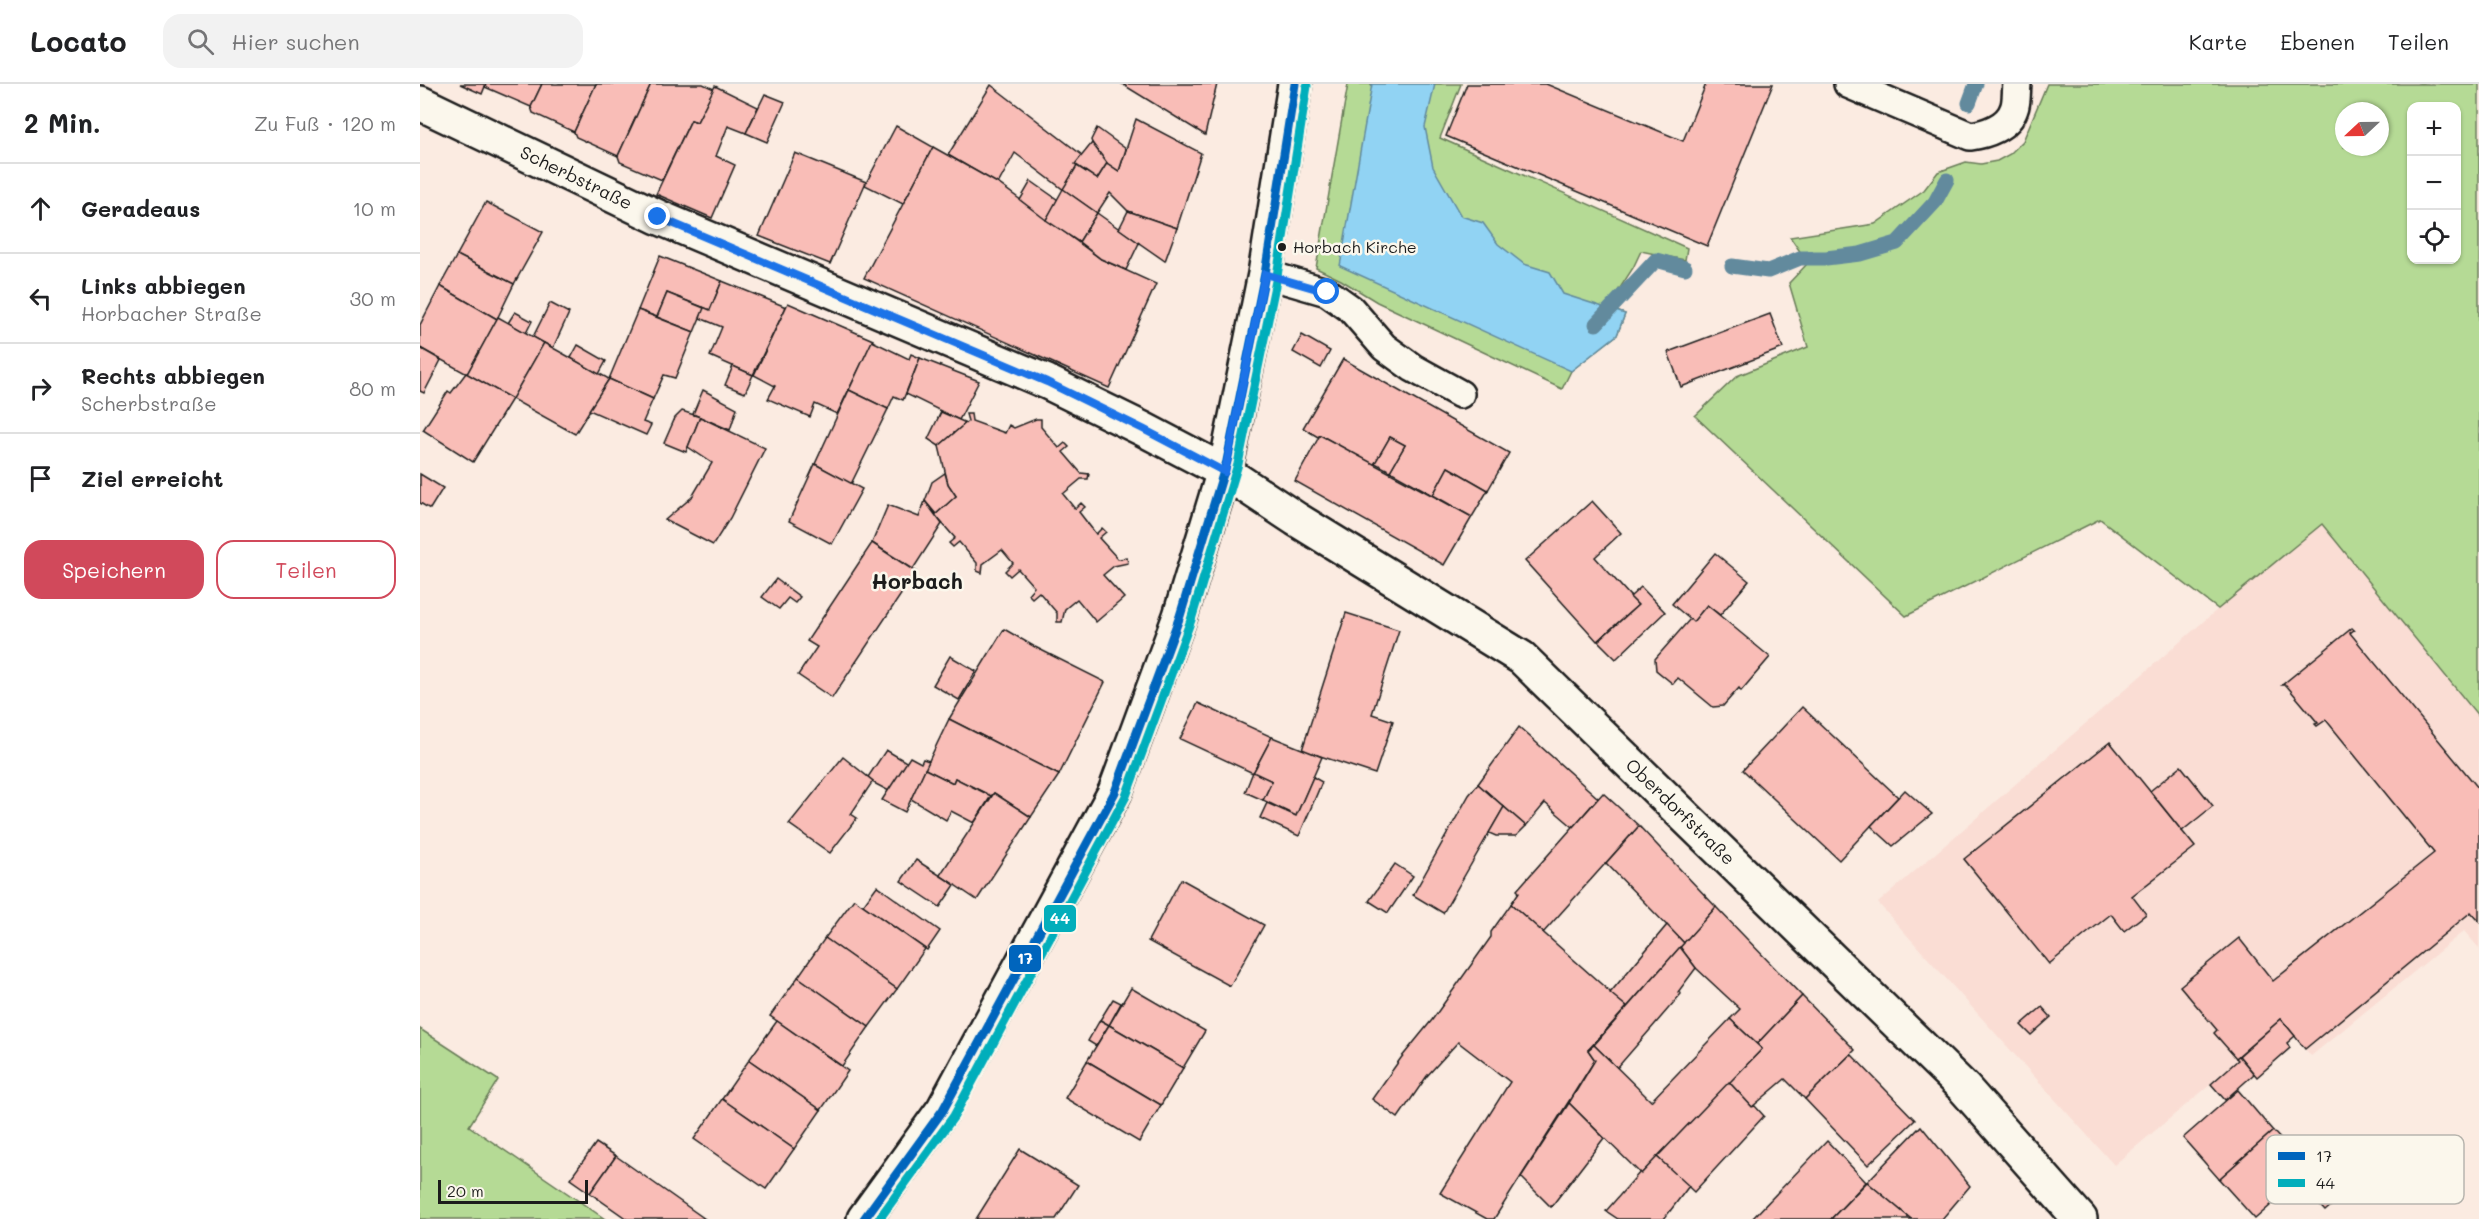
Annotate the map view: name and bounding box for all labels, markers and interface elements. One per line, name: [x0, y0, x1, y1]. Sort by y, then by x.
search box: [163, 14, 583, 68]
text: Locato: [30, 23, 127, 59]
icon: search: [184, 25, 217, 58]
text: Hier suchen: [232, 27, 360, 56]
text: Karte: [2189, 28, 2247, 55]
text: Ebenen: [2280, 28, 2355, 55]
text: Teilen: [2388, 28, 2449, 55]
north arrow: [2335, 102, 2389, 156]
map controls: [2407, 102, 2461, 264]
button: +: [2407, 102, 2461, 156]
text: 2 Min.: [24, 106, 101, 140]
text: Zu Fuß · 120 m: [254, 110, 396, 136]
street label: Scherbstraße: [516, 140, 637, 215]
button: −: [2407, 156, 2461, 210]
icon: ahead: [24, 192, 57, 225]
text: Geradeaus: [81, 194, 200, 223]
text: 10 m: [352, 195, 396, 221]
route end: [644, 203, 670, 229]
button: locate: [2407, 210, 2461, 264]
place label: Horbach Kirche: [1293, 236, 1417, 257]
marker: Horbach Kirche: [1276, 241, 1288, 253]
text: Links abbiegen: [81, 271, 246, 300]
route start: [1313, 278, 1339, 304]
icon: left: [24, 282, 57, 315]
text: 30 m: [350, 285, 396, 311]
text: Horbacher Straße: [81, 300, 262, 326]
text: Rechts abbiegen: [81, 361, 265, 390]
icon: right: [24, 372, 57, 405]
text: 80 m: [349, 375, 396, 401]
text: Scherbstraße: [81, 390, 217, 416]
icon: arrive: [24, 462, 57, 495]
text: Ziel erreicht: [81, 464, 223, 493]
button: Speichern: [24, 540, 204, 599]
button: Teilen: [216, 540, 396, 599]
district label: Horbach: [871, 567, 963, 594]
street label: Oberdorfstraße: [1621, 753, 1741, 870]
line badge: 44: [1043, 904, 1077, 933]
text: 44: [1050, 907, 1070, 928]
line badge: 17: [1008, 944, 1042, 973]
text: 17: [1017, 947, 1033, 968]
legend: [2266, 1135, 2464, 1204]
text: 17: [2316, 1145, 2332, 1166]
text: 44: [2316, 1172, 2335, 1193]
scale bar: [438, 1177, 588, 1204]
text: 20 m: [447, 1180, 484, 1201]

